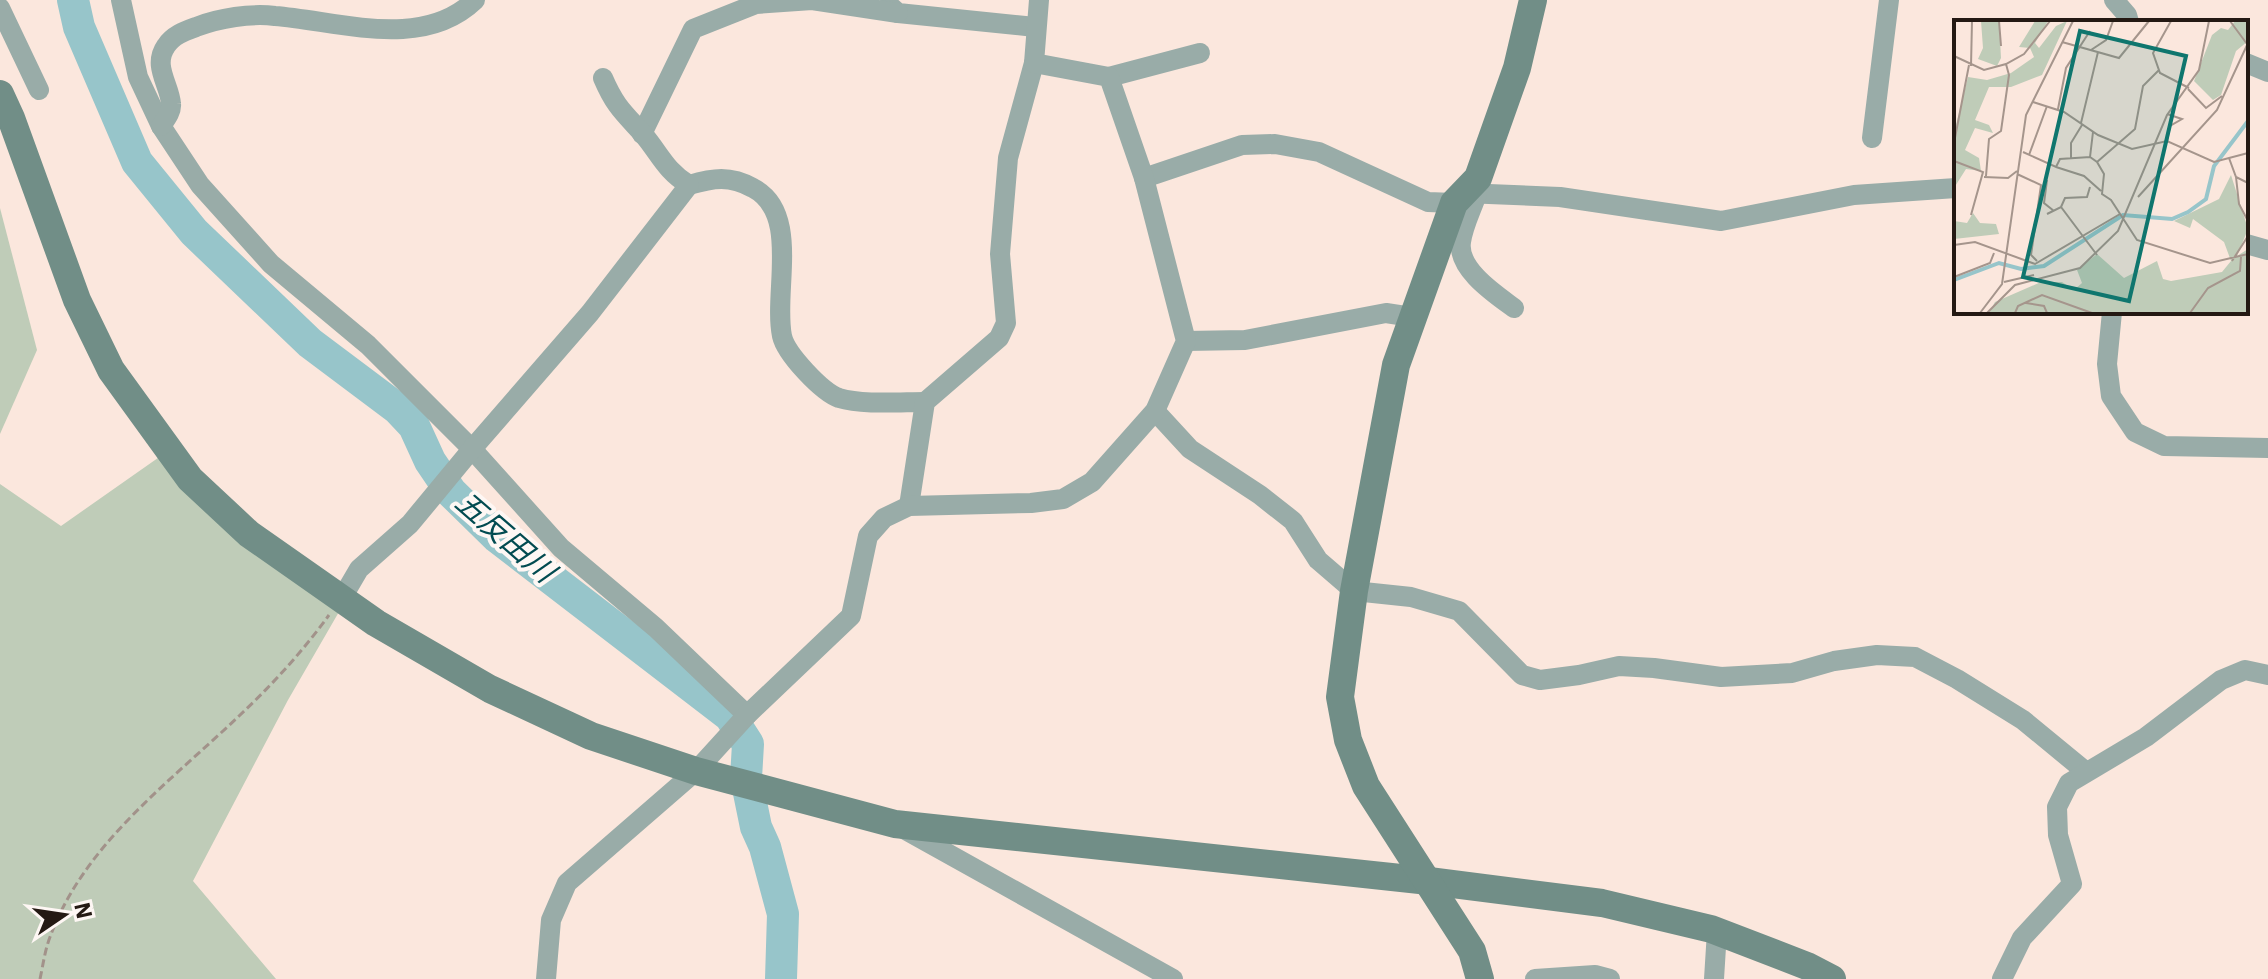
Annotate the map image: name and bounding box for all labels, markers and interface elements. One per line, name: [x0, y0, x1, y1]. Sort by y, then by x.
inset map: [1954, 20, 2248, 314]
water label: 五反田川: [448, 482, 566, 592]
north arrow: [24, 875, 104, 955]
text: N: [68, 899, 100, 921]

